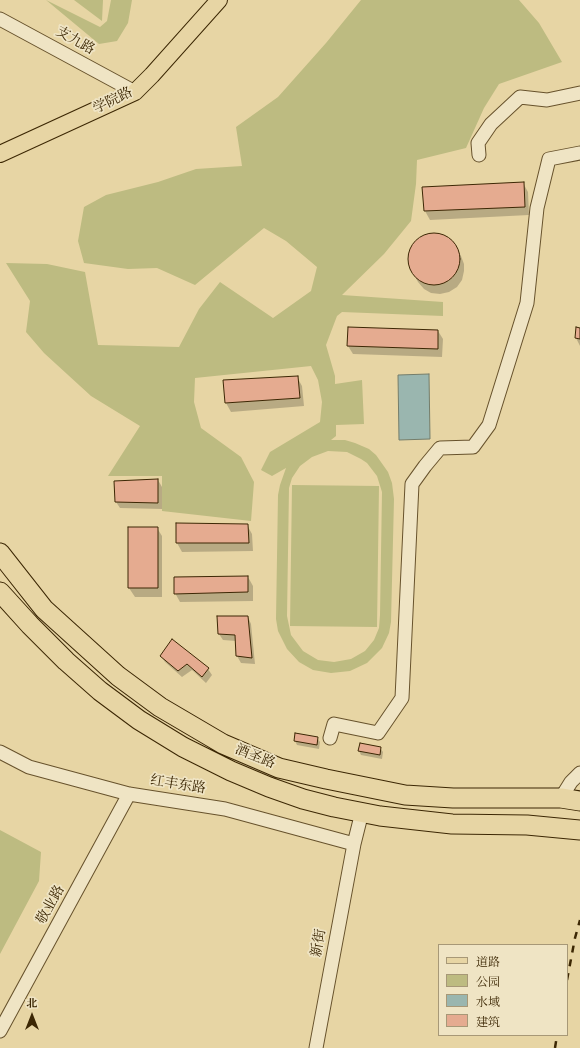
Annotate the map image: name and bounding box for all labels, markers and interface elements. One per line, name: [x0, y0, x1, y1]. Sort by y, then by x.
street label: 支九路: [53, 23, 97, 59]
street label: 学院路: [90, 84, 136, 118]
street label: 酒圣路: [232, 741, 278, 773]
street label: 红丰东路: [149, 772, 207, 798]
street label: 敬业路: [33, 883, 69, 927]
street label: 新街: [308, 928, 330, 958]
legend: [438, 944, 568, 1036]
text: 道路: [476, 955, 500, 969]
text: 公园: [476, 975, 500, 989]
text: 水域: [476, 995, 500, 1009]
north arrow: [12, 996, 52, 1036]
text: 北: [27, 997, 38, 1010]
text: 建筑: [476, 1015, 500, 1029]

